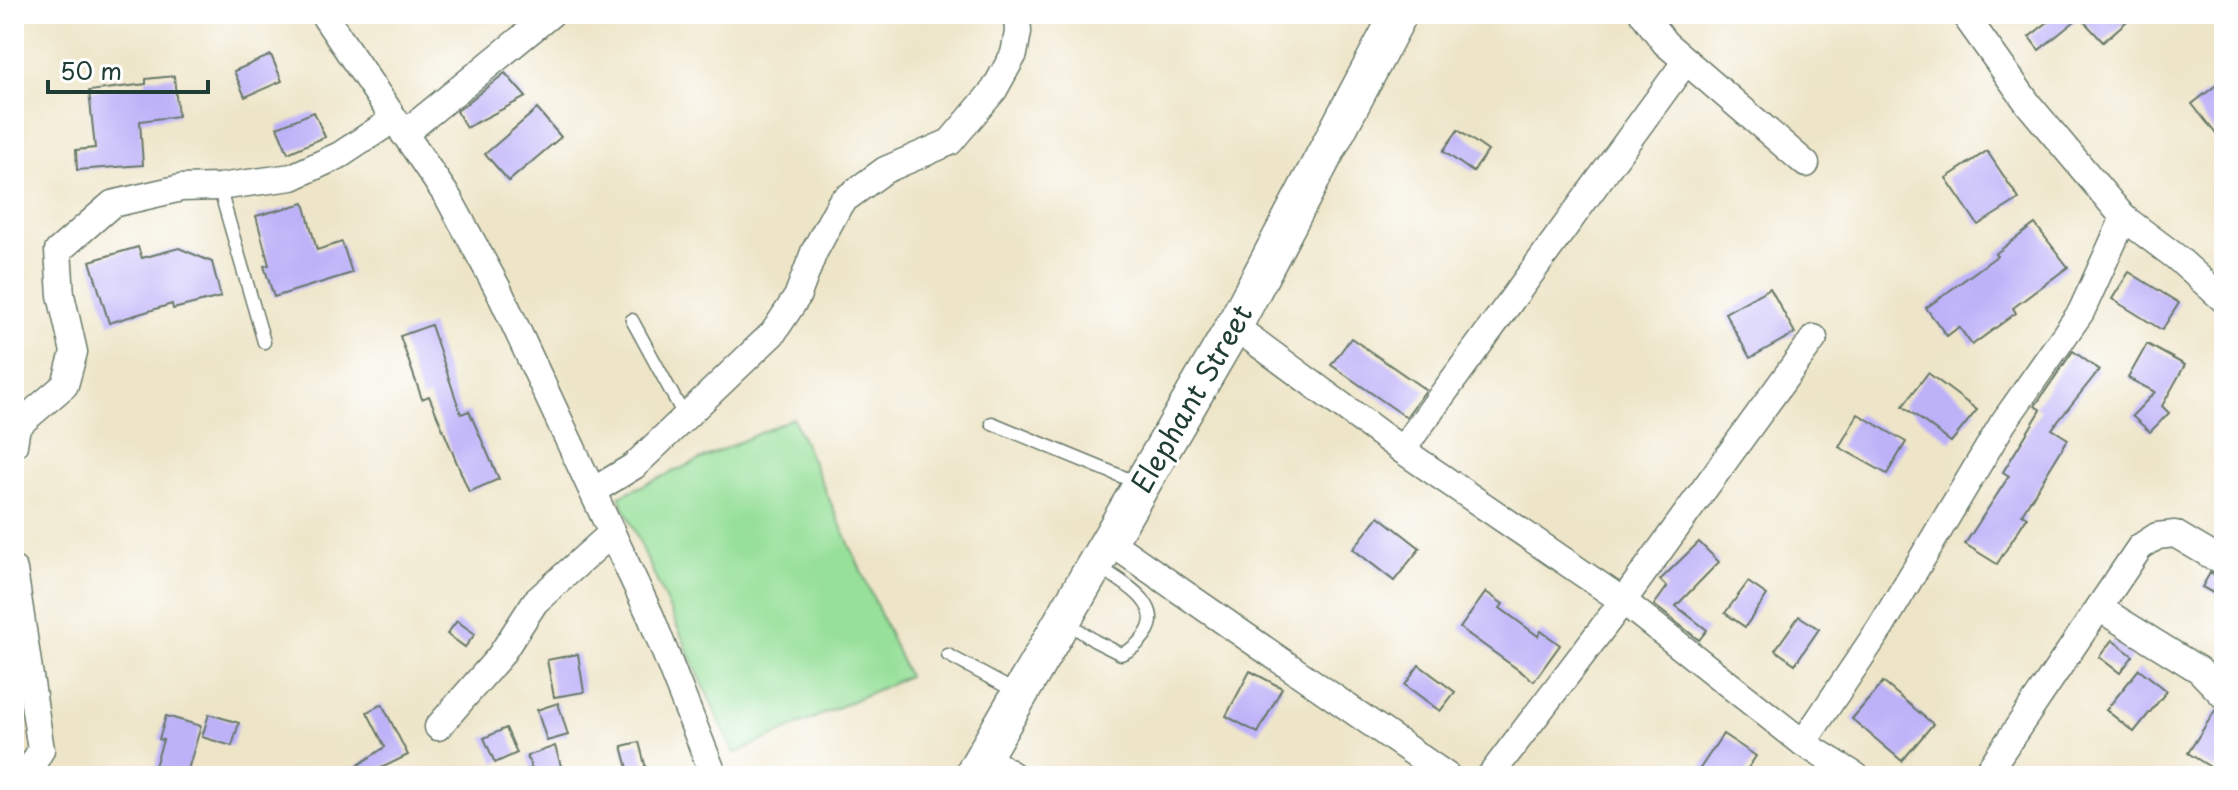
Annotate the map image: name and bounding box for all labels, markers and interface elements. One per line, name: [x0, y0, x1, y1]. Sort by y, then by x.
scale bar: [48, 44, 208, 94]
text: 50 m: [60, 52, 122, 88]
street label: Elephant Street: [1119, 296, 1262, 501]

